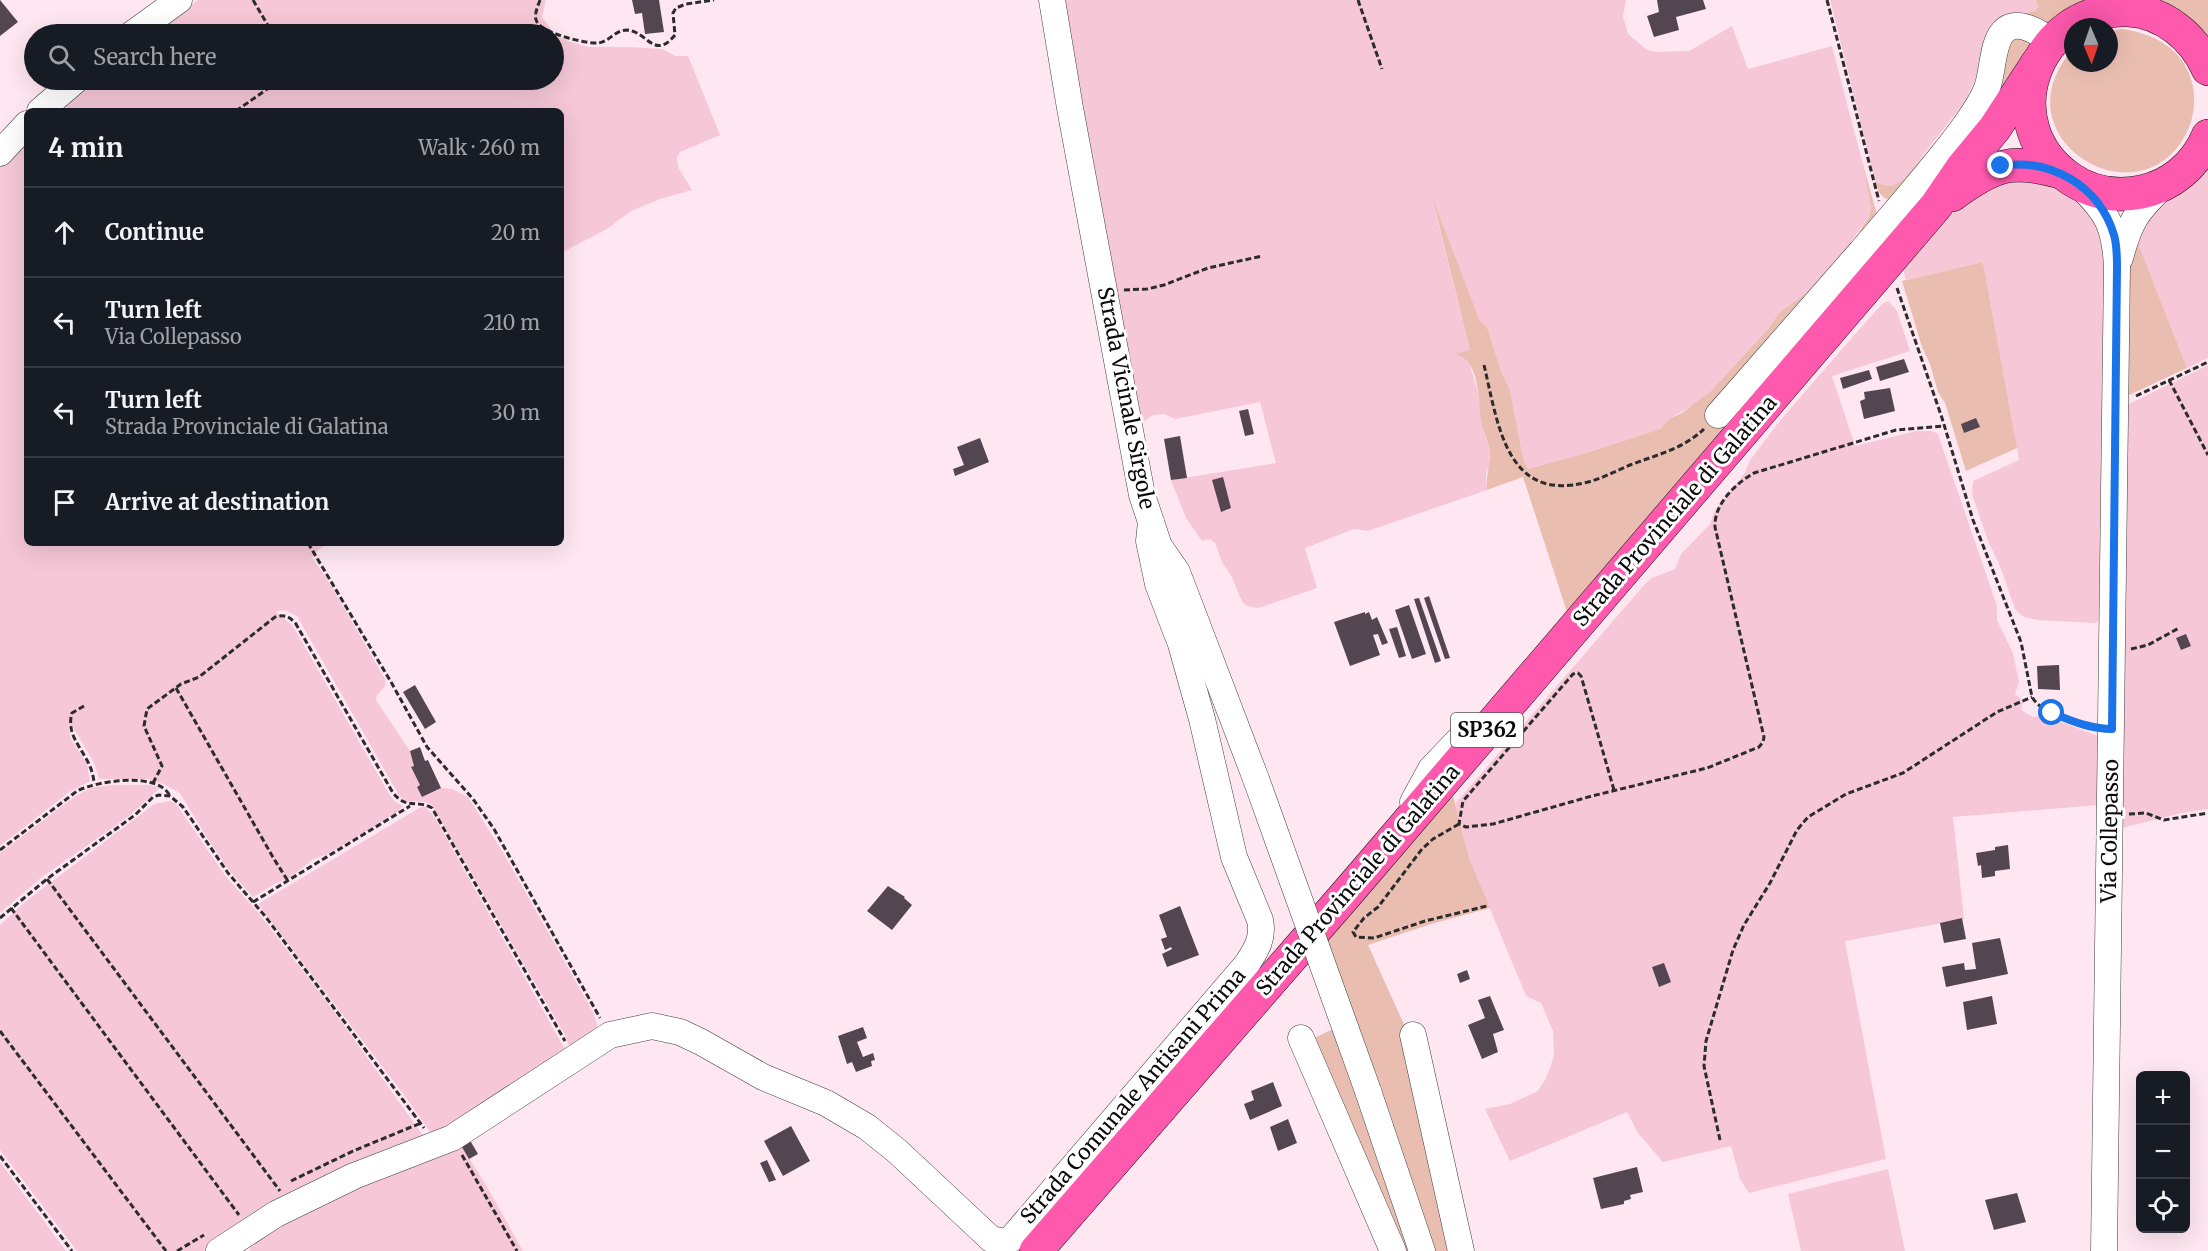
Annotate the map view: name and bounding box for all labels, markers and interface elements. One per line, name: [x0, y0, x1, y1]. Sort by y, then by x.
north arrow: [2064, 18, 2118, 72]
search box: [24, 24, 564, 90]
icon: search: [45, 41, 78, 74]
text: Search here: [93, 43, 216, 71]
text: 4 min: [48, 131, 123, 164]
text: Walk · 260 m: [418, 135, 540, 160]
route end: [1987, 152, 2013, 178]
icon: ahead: [48, 216, 81, 249]
text: Continue: [105, 218, 204, 246]
text: 20 m: [491, 220, 540, 245]
street label: Strada Vicinale Sirgole: [1092, 284, 1161, 511]
text: Turn left: [105, 296, 202, 324]
icon: left: [48, 306, 81, 339]
text: 210 m: [483, 310, 540, 335]
text: Via Collepasso: [105, 324, 242, 349]
text: Turn left: [105, 386, 202, 414]
street label: Strada Provinciale di Galatina: [1567, 389, 1782, 632]
icon: left: [48, 396, 81, 429]
text: 30 m: [491, 400, 540, 425]
text: Strada Provinciale di Galatina: [105, 414, 389, 439]
icon: arrive: [48, 486, 81, 519]
text: Arrive at destination: [105, 488, 329, 516]
route start: [2038, 699, 2064, 725]
road number: SP362: [1451, 713, 1523, 747]
street label: Strada Provinciale di Galatina: [1250, 758, 1465, 1001]
street label: Via Collepasso: [2095, 759, 2124, 904]
street label: Strada Comunale Antisani Prima: [1014, 962, 1251, 1229]
map controls: [2136, 1071, 2190, 1233]
button: +: [2136, 1071, 2190, 1125]
button: −: [2136, 1125, 2190, 1179]
button: locate: [2136, 1179, 2190, 1233]

